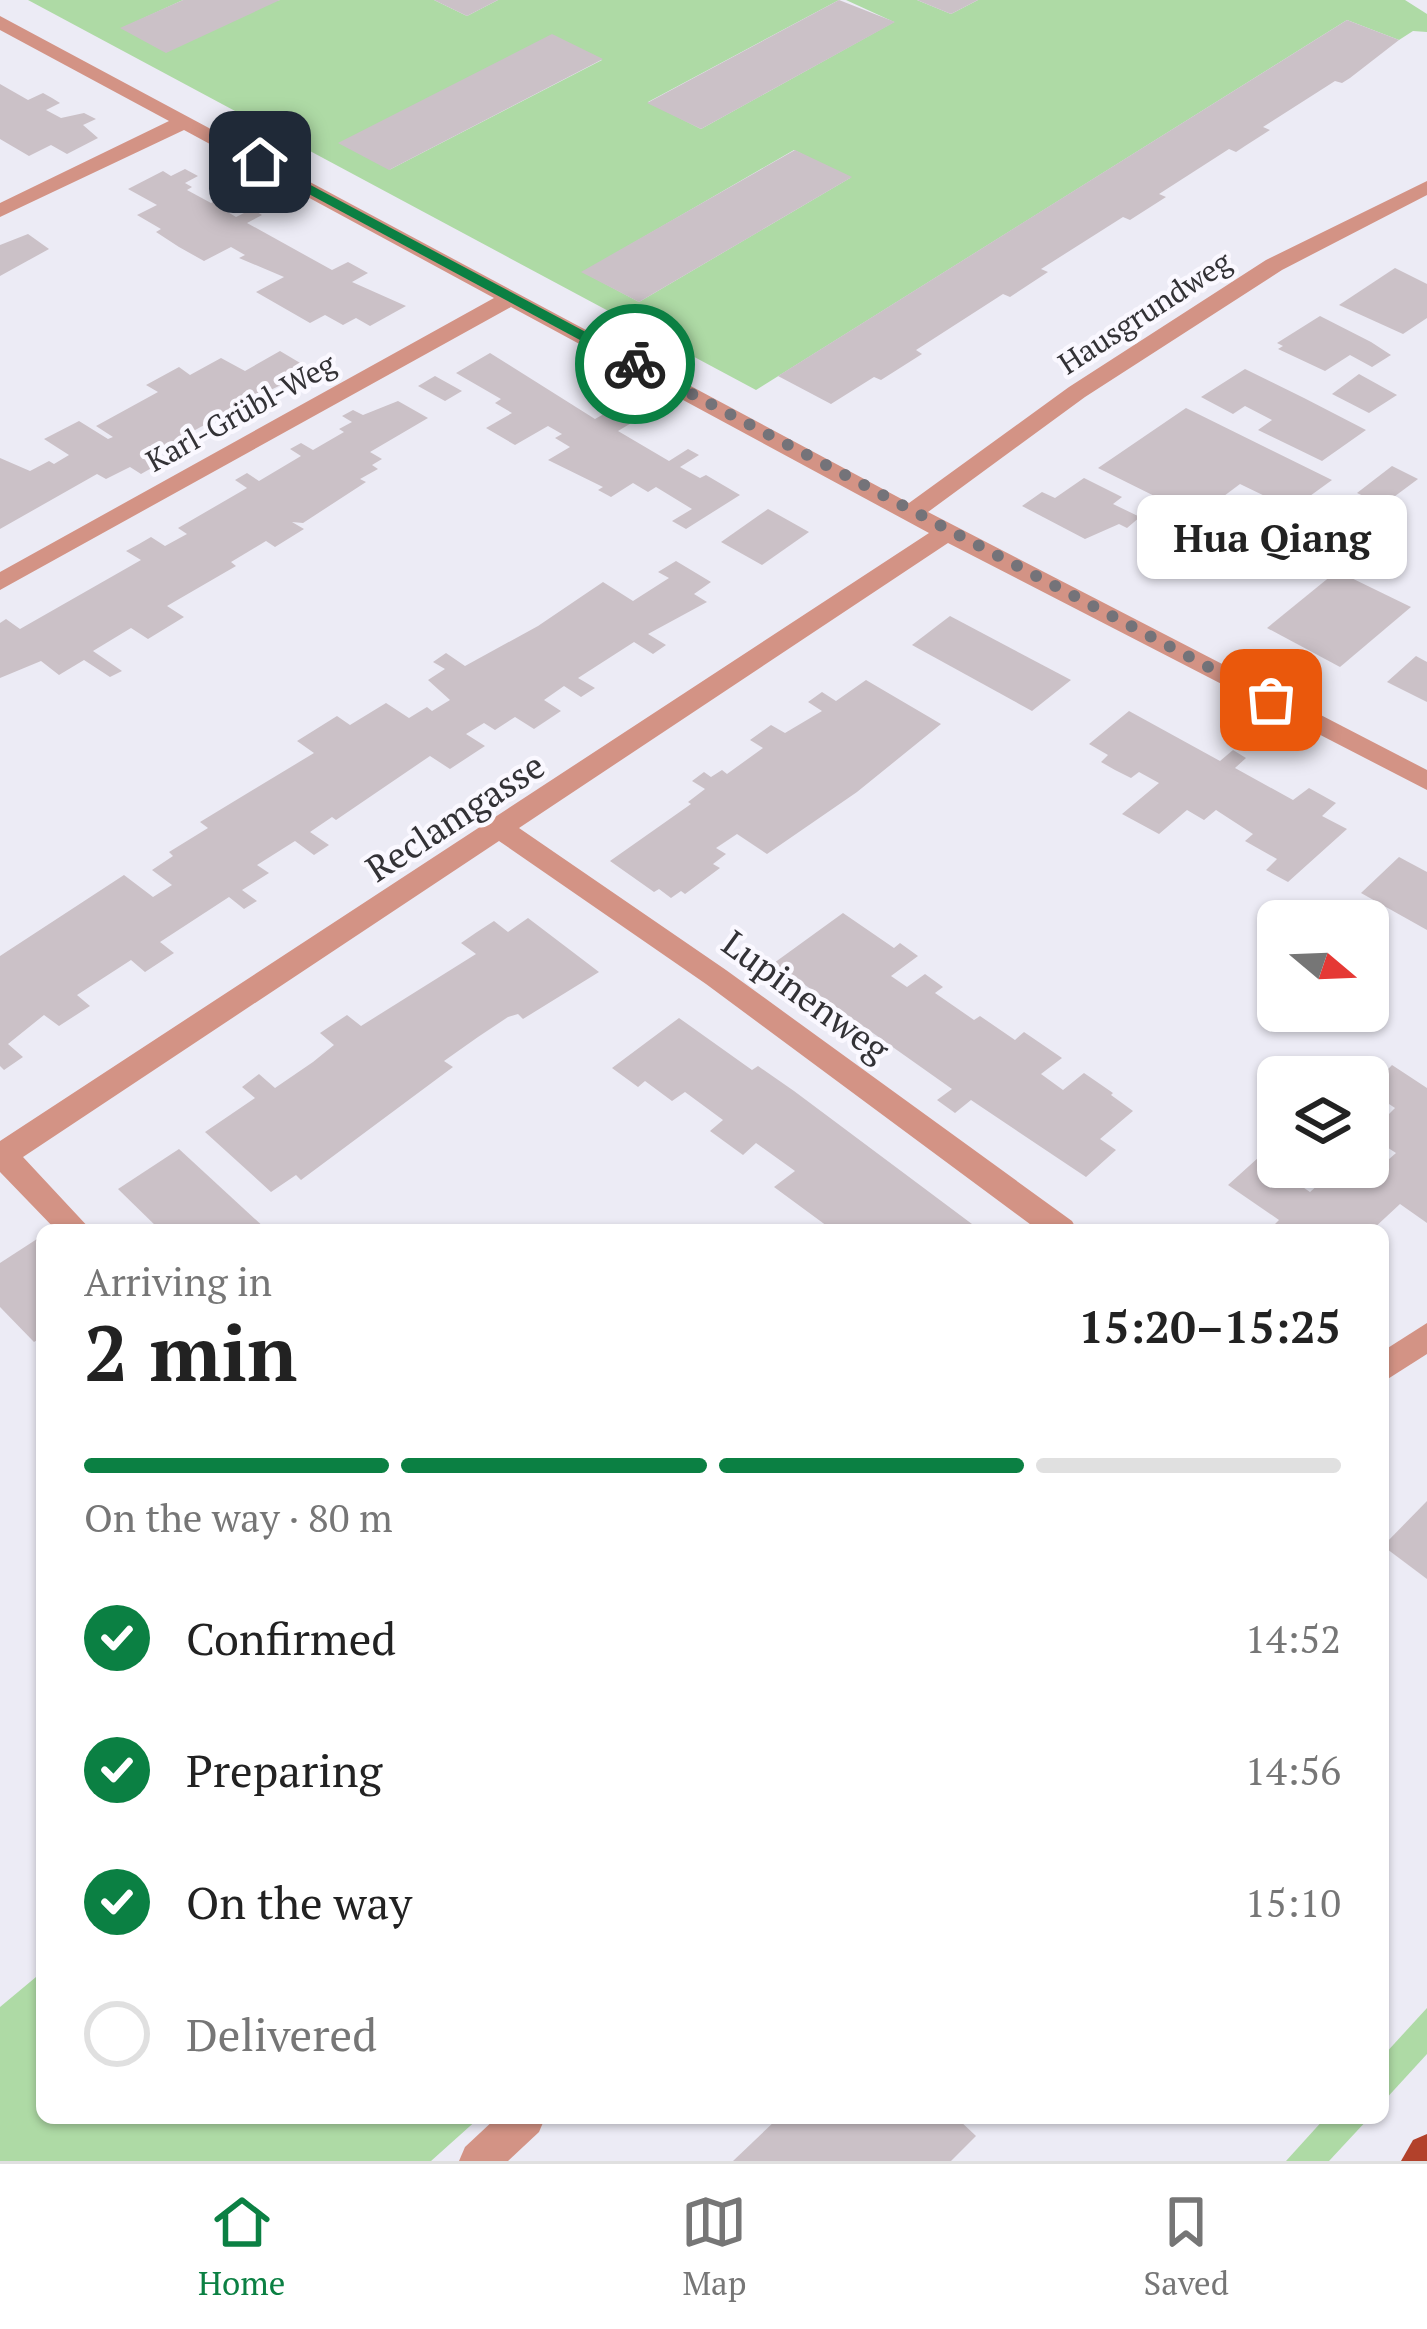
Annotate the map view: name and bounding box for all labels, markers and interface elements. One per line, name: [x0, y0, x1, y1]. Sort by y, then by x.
pin: [209, 111, 311, 213]
icon: home: [227, 129, 293, 195]
street label: Hausgrundweg: [1050, 241, 1240, 383]
courier: [575, 304, 695, 424]
icon: bike: [602, 331, 668, 397]
street label: Karl-Grübl-Weg: [139, 343, 343, 481]
callout: Hua Qiang: [1136, 496, 1406, 580]
text: Hua Qiang: [1173, 511, 1371, 563]
pin: [1220, 649, 1322, 751]
icon: bag: [1238, 667, 1304, 733]
street label: Reclamgasse: [357, 741, 553, 892]
north arrow: [1257, 900, 1389, 1032]
map controls: [1257, 900, 1389, 1188]
street label: Lupinenweg: [713, 919, 900, 1073]
button: layers: [1257, 1056, 1389, 1188]
text: Arriving in: [84, 1255, 272, 1307]
text: 15:20–15:25: [1079, 1296, 1341, 1356]
text: 2 min: [84, 1300, 297, 1403]
text: On the way · 80 m: [84, 1491, 393, 1543]
icon: check: [84, 1605, 150, 1671]
text: Confirmed: [186, 1608, 396, 1668]
text: 14:52: [1245, 1612, 1341, 1664]
icon: check: [84, 1737, 150, 1803]
text: Preparing: [186, 1740, 382, 1800]
text: 14:56: [1245, 1744, 1341, 1796]
icon: check: [84, 1869, 150, 1935]
text: On the way: [186, 1872, 412, 1932]
text: 15:10: [1245, 1876, 1341, 1928]
text: Delivered: [186, 2004, 377, 2064]
tab: Home: [198, 2189, 285, 2304]
tab: Map: [681, 2189, 747, 2304]
tab: Saved: [1144, 2189, 1229, 2304]

